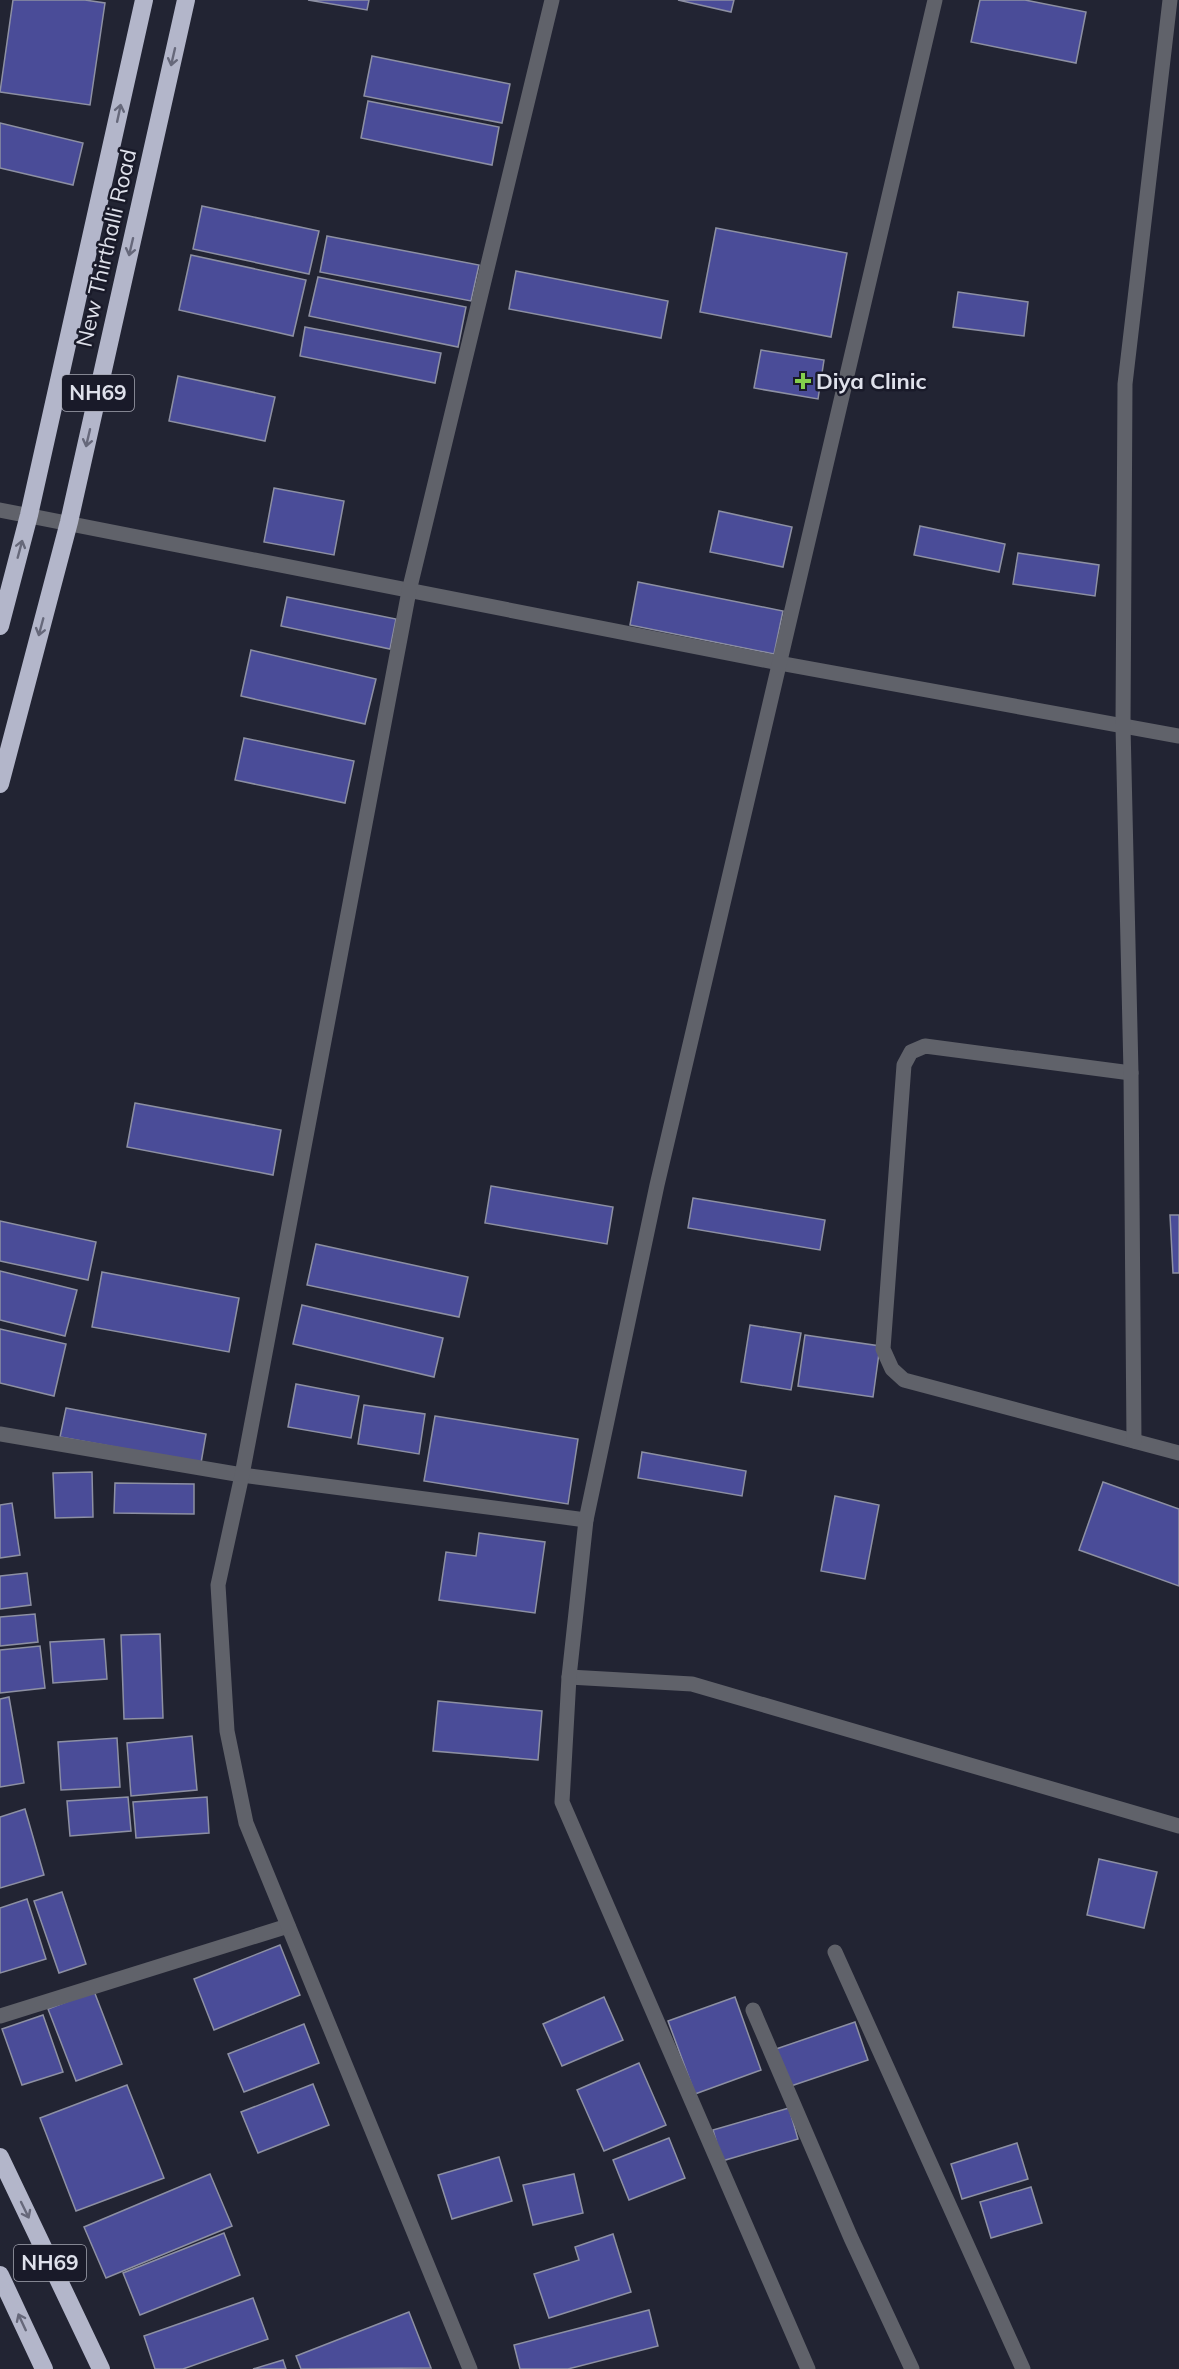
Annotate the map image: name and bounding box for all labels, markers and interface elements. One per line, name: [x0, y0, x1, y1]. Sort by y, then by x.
one-way arrow: [167, 47, 179, 66]
one-way arrow: [114, 104, 126, 123]
street label: New Thirthalli Road: [70, 146, 142, 350]
one-way arrow: [124, 238, 136, 257]
place label: Diya Clinic: [816, 367, 927, 395]
marker: Diya Clinic: [794, 372, 812, 390]
road number: NH69: [62, 375, 134, 411]
one-way arrow: [82, 427, 93, 447]
one-way arrow: [15, 540, 26, 559]
one-way arrow: [35, 617, 47, 636]
one-way arrow: [19, 2201, 31, 2219]
road number: NH69: [14, 2245, 86, 2281]
one-way arrow: [16, 2314, 28, 2332]

